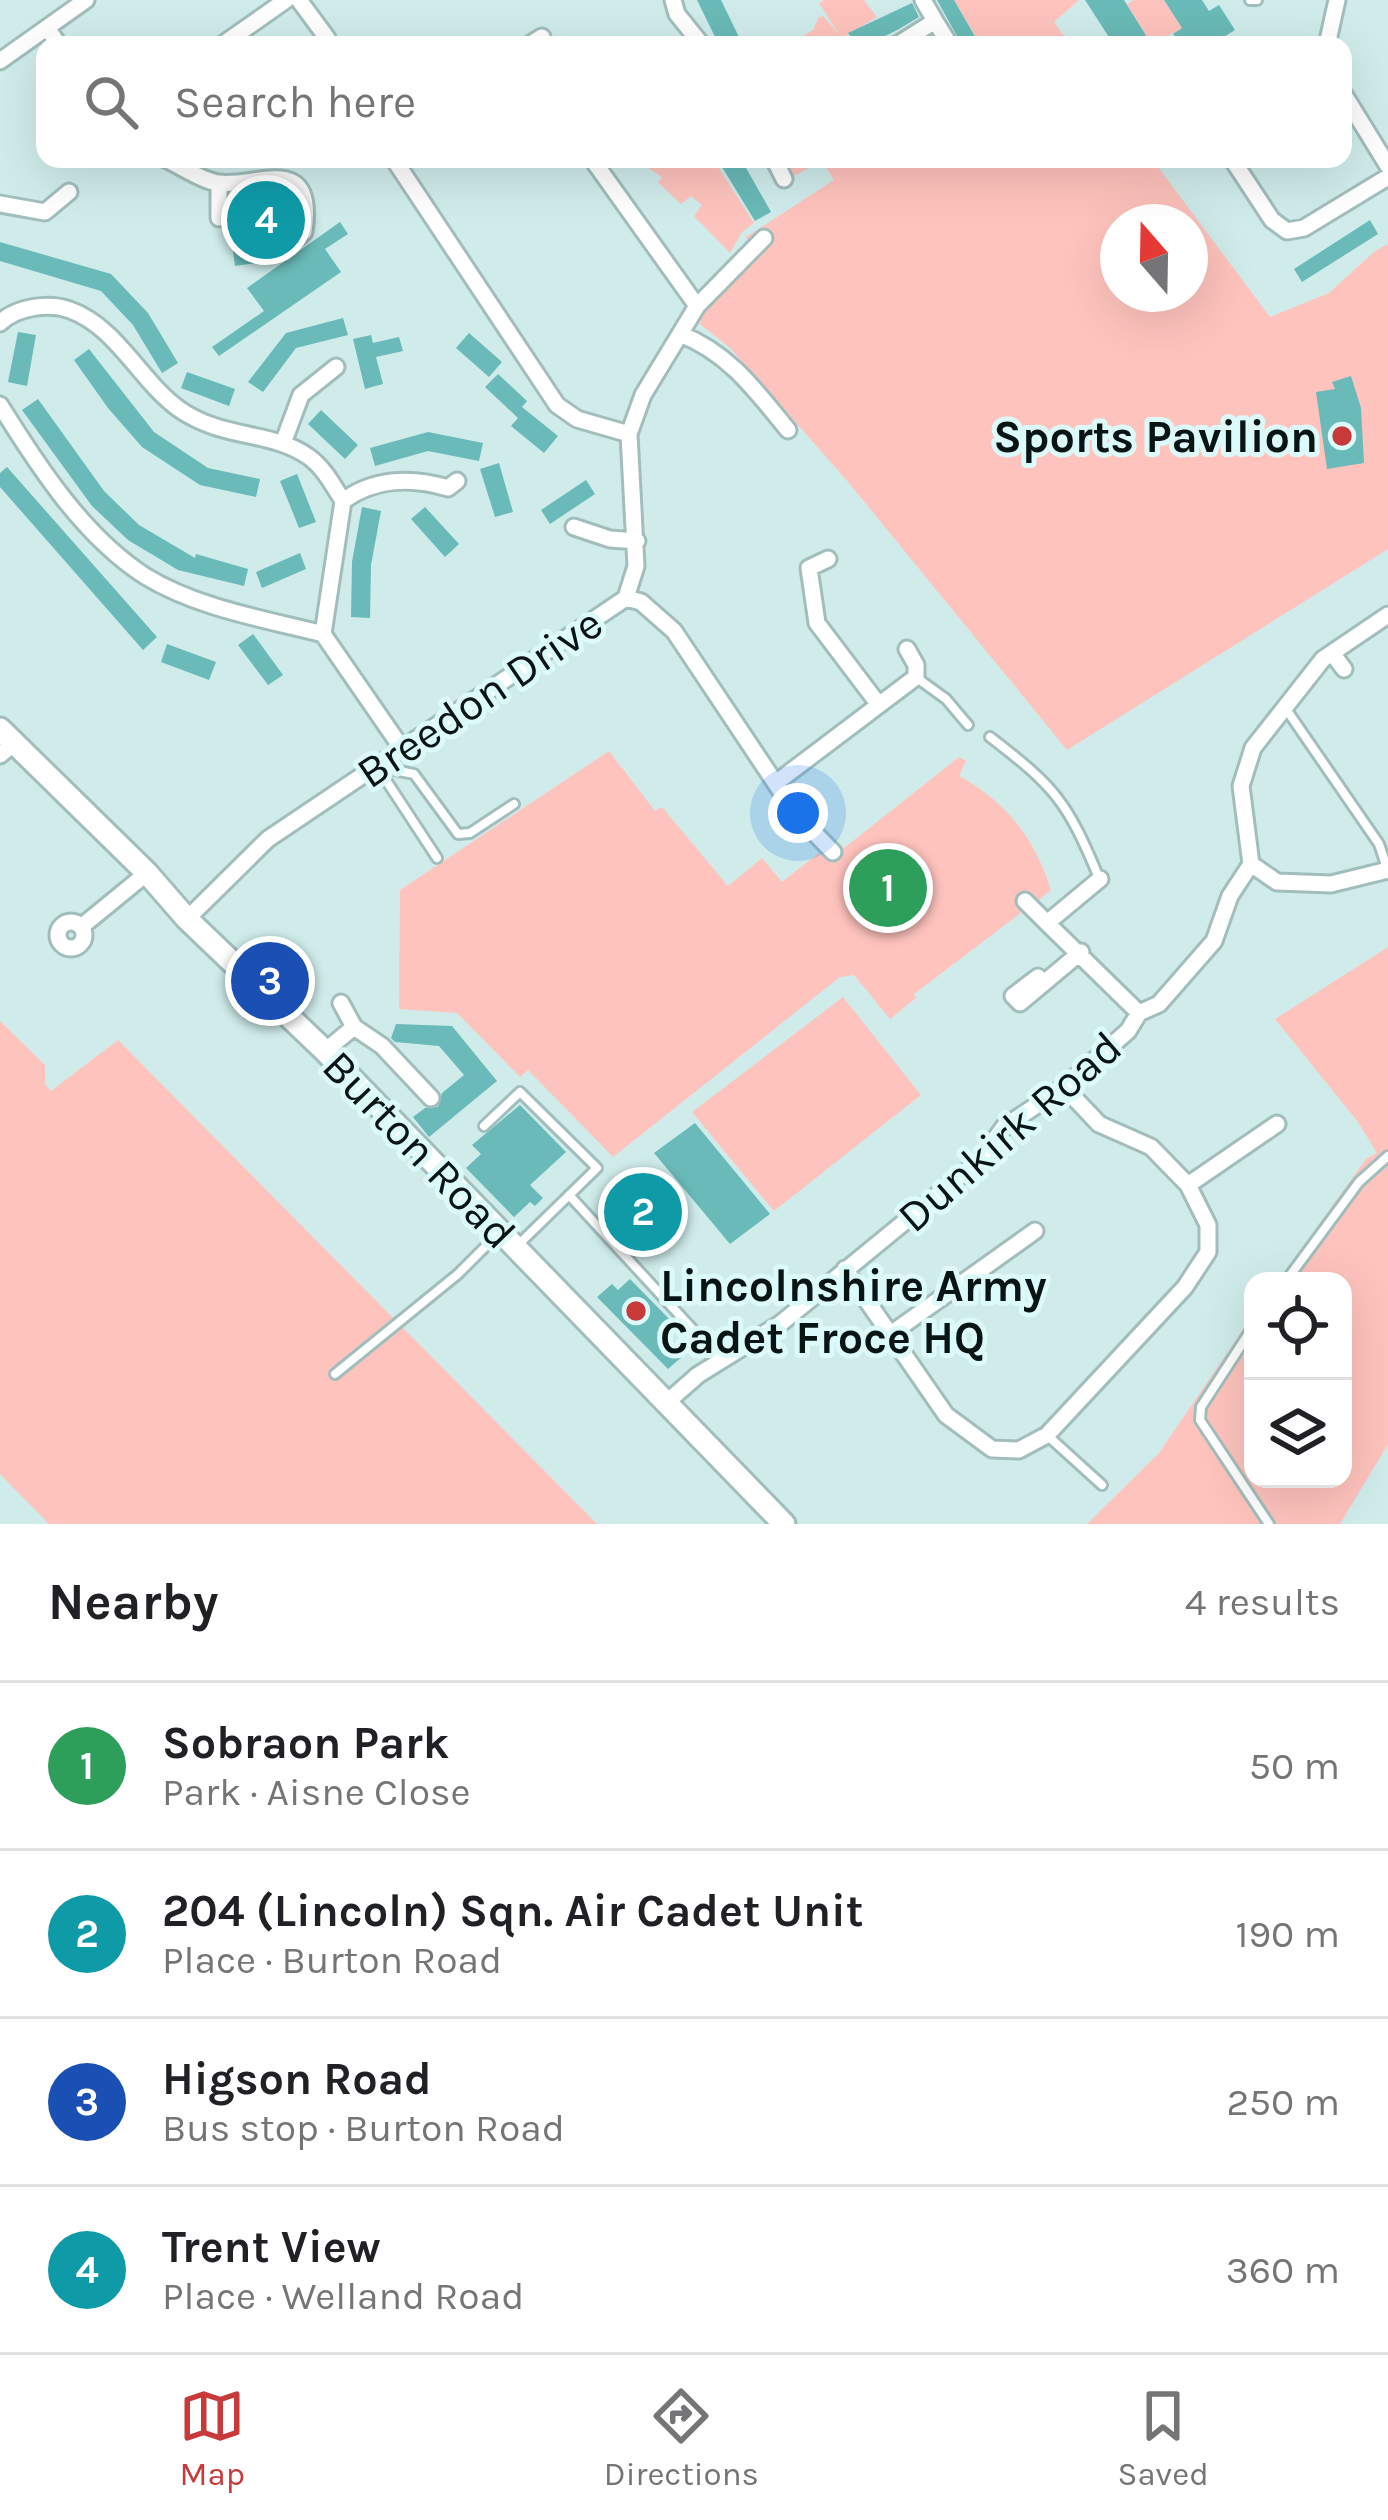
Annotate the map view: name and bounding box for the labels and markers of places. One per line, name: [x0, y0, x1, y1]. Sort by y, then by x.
pin: 4: [227, 175, 305, 265]
place label: Sports Pavilion: [993, 411, 1318, 463]
marker: Sports Pavilion: [1329, 423, 1355, 449]
pin: 1: [849, 843, 927, 933]
pin: 3: [231, 936, 309, 1026]
pin: 2: [604, 1167, 682, 1257]
place label: Lincolnshire Army Cadet Froce HQ: [660, 1260, 1047, 1364]
marker: Lincolnshire Army Cadet Froce HQ: [623, 1298, 649, 1324]

